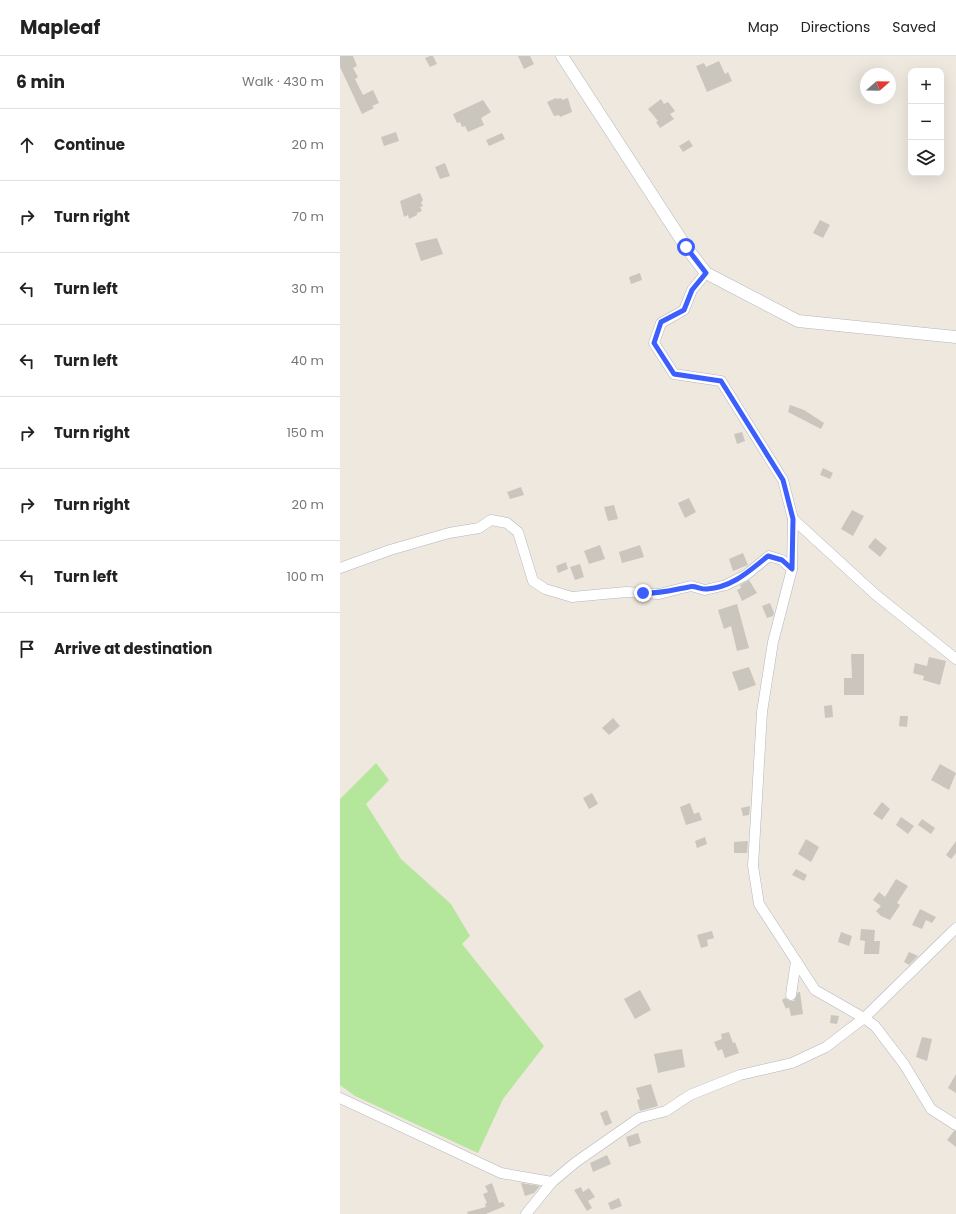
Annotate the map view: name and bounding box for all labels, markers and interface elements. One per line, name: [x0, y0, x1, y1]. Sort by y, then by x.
text: Mapleaf: [20, 14, 100, 41]
text: Map: [748, 17, 779, 37]
text: Directions: [801, 17, 870, 37]
text: Saved: [892, 17, 936, 37]
north arrow: [860, 68, 896, 104]
map controls: [908, 68, 944, 176]
button: +: [908, 68, 944, 104]
text: 6 min: [16, 70, 65, 94]
text: Walk · 430 m: [242, 72, 324, 91]
button: −: [908, 104, 944, 140]
icon: ahead: [16, 134, 38, 156]
text: Continue: [54, 134, 125, 155]
text: 20 m: [291, 135, 324, 154]
button: layers: [908, 140, 944, 176]
icon: right: [16, 206, 38, 228]
text: Turn right: [54, 206, 130, 227]
text: 70 m: [292, 207, 324, 226]
route start: [677, 238, 695, 256]
icon: left: [16, 278, 38, 300]
text: Turn left: [54, 278, 118, 299]
text: 30 m: [291, 279, 324, 298]
icon: left: [16, 350, 38, 372]
text: Turn left: [54, 350, 118, 371]
text: 40 m: [291, 351, 324, 370]
icon: right: [16, 422, 38, 444]
text: Turn right: [54, 422, 130, 443]
text: 150 m: [287, 423, 324, 442]
icon: right: [16, 494, 38, 516]
text: Turn right: [54, 494, 130, 515]
text: 20 m: [291, 495, 324, 514]
icon: left: [16, 566, 38, 588]
text: Turn left: [54, 566, 118, 587]
text: 100 m: [287, 567, 324, 586]
route end: [634, 584, 652, 602]
icon: arrive: [16, 638, 38, 660]
text: Arrive at destination: [54, 638, 212, 659]

